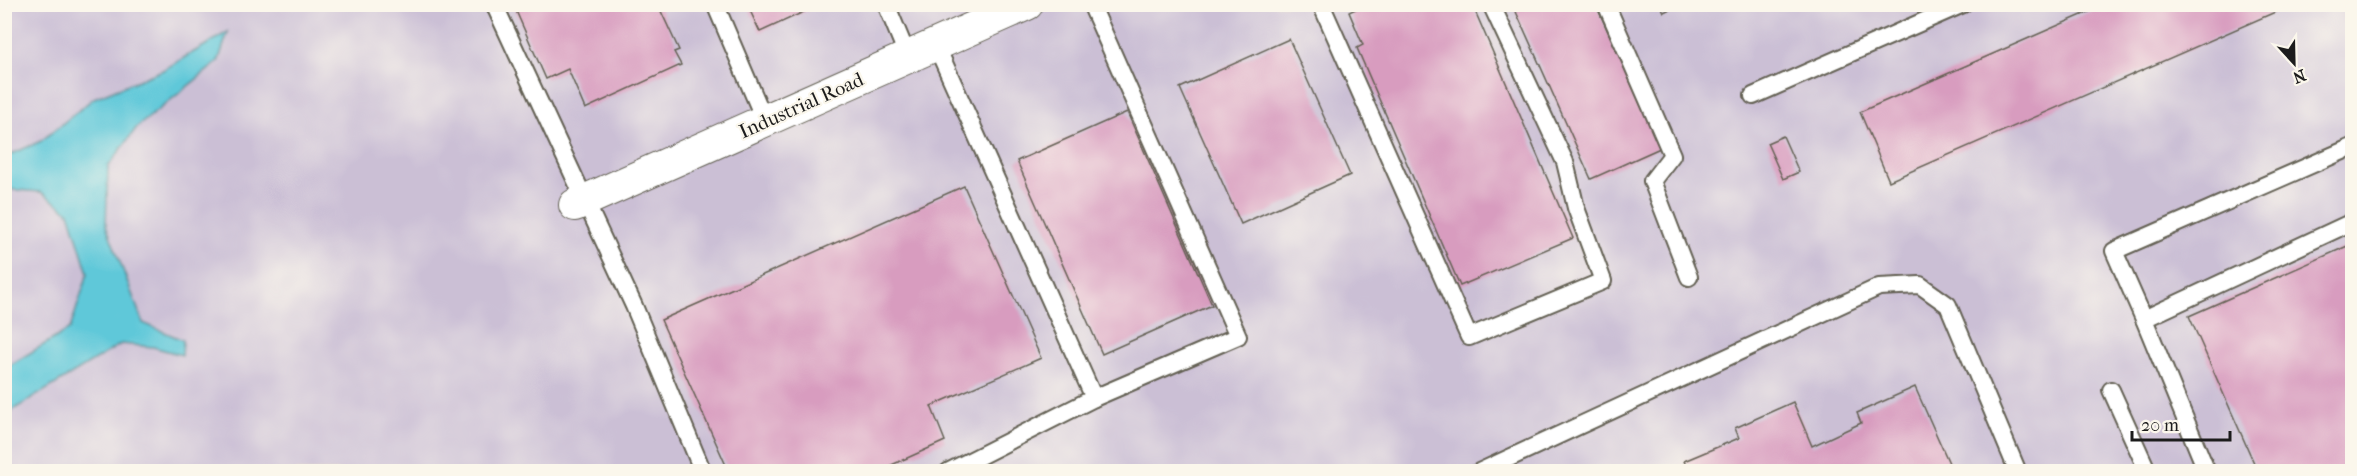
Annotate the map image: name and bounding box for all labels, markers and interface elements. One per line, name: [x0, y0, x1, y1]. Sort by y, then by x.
north arrow: [2264, 33, 2324, 93]
text: N: [2289, 65, 2309, 88]
street label: Industrial Road: [735, 67, 868, 143]
scale bar: [2132, 404, 2230, 442]
text: 20 m: [2141, 415, 2179, 436]

